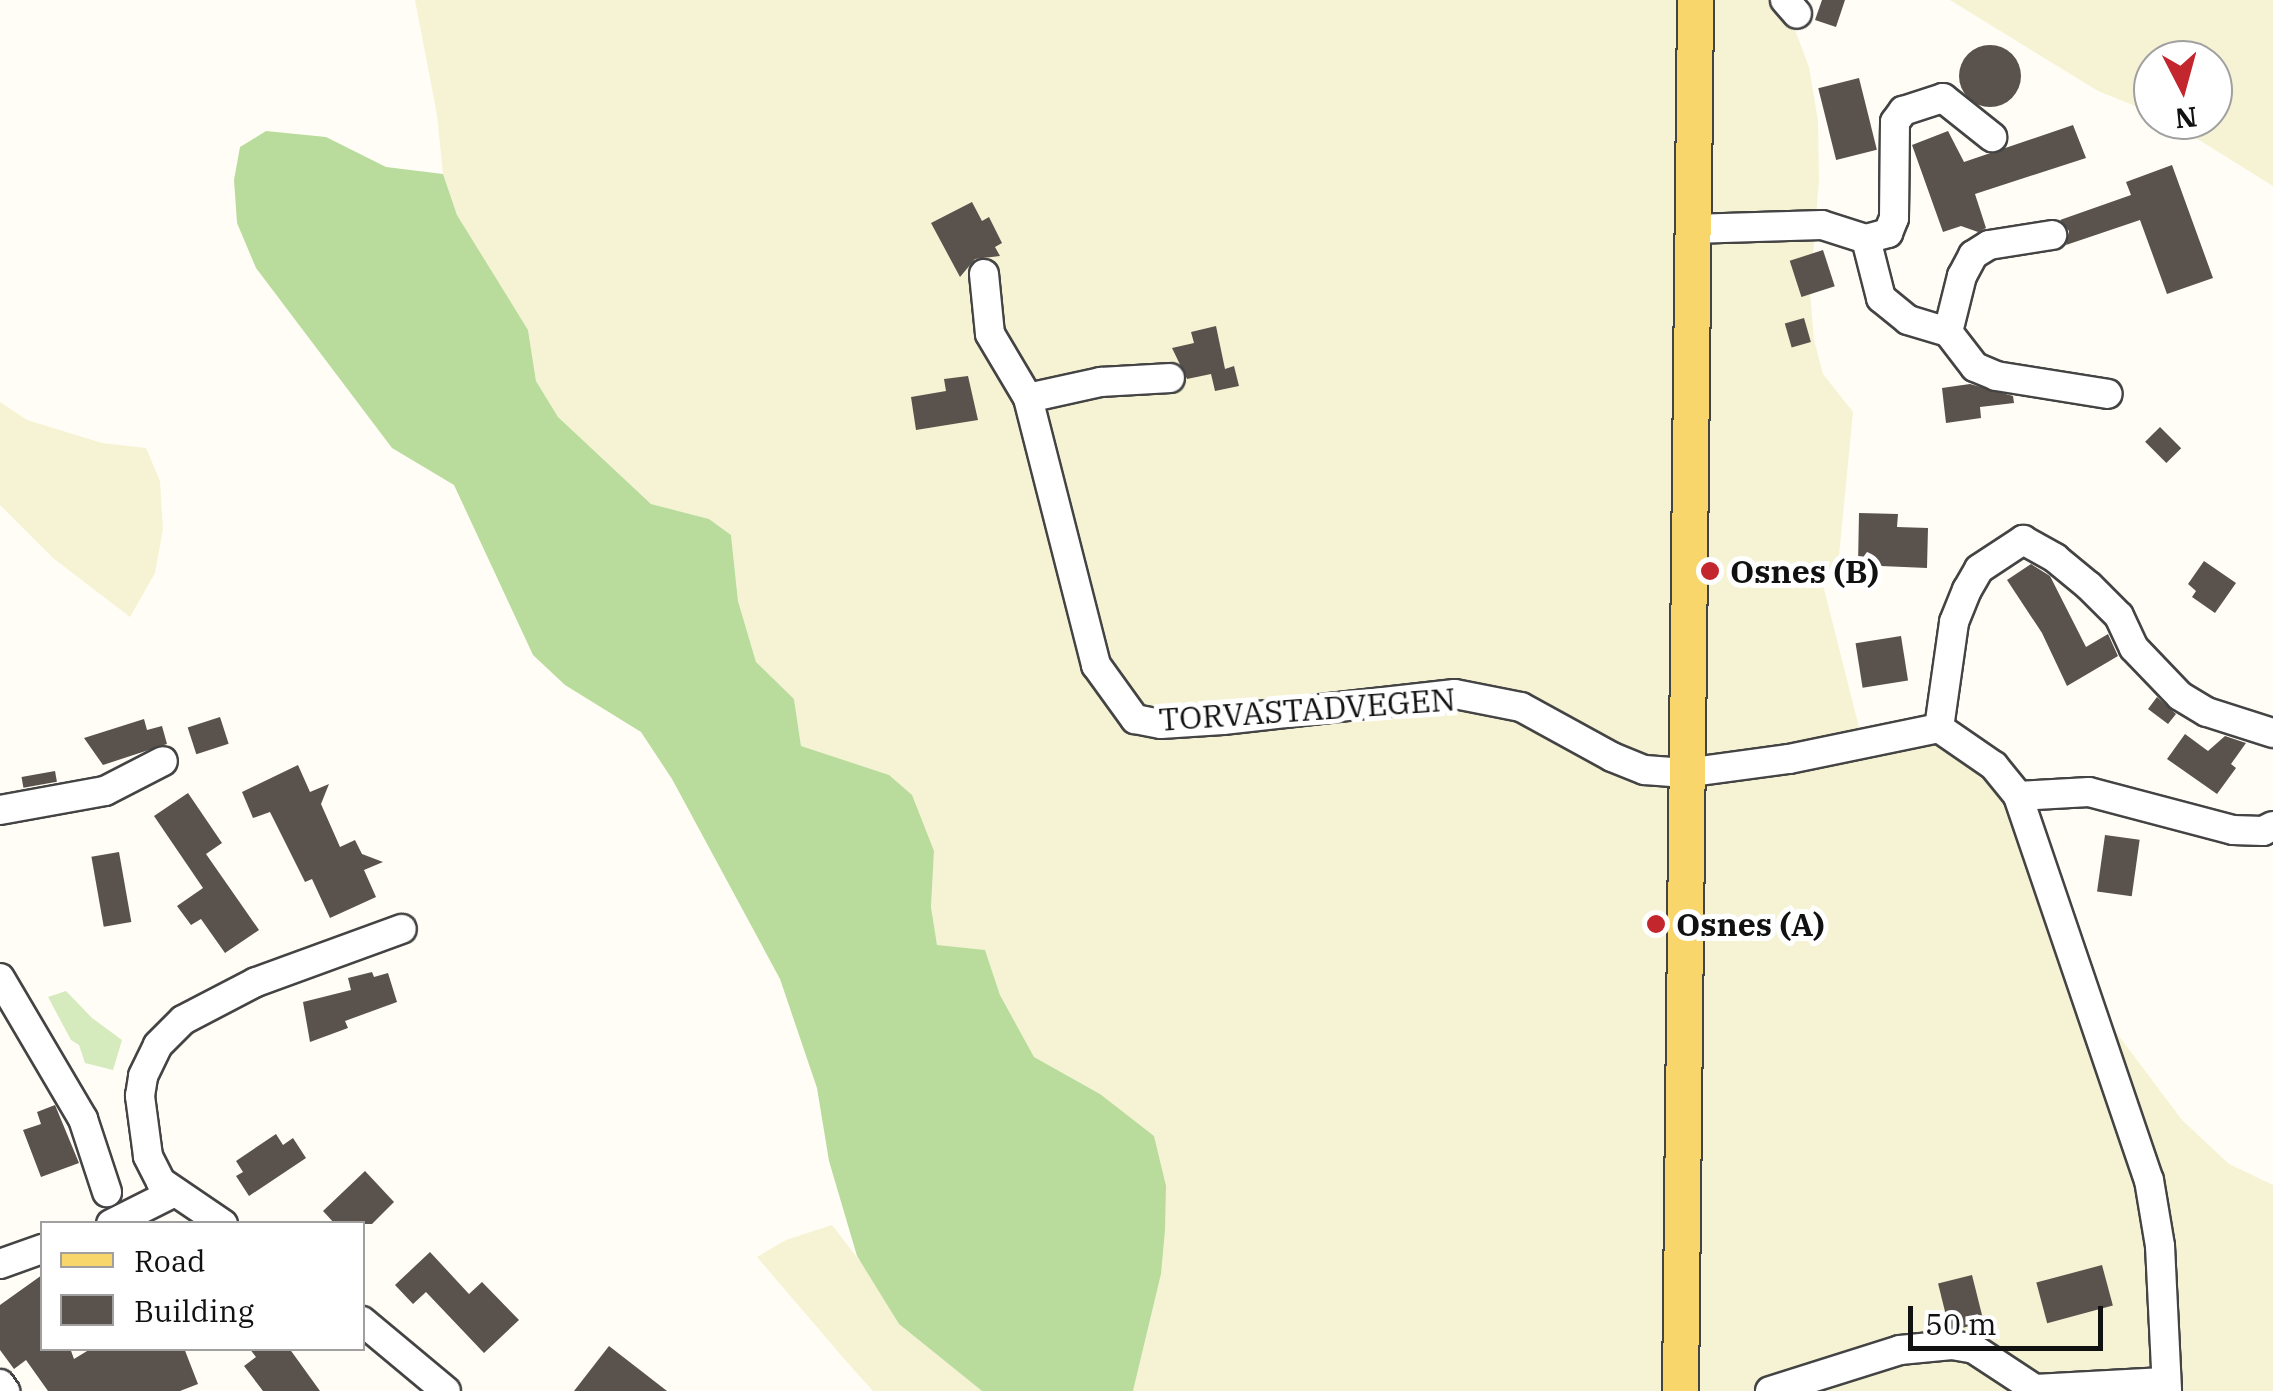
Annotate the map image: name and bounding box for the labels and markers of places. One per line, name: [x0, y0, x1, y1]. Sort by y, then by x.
place label: Osnes (B): [1730, 552, 1879, 590]
marker: Osnes (B): [1699, 560, 1721, 582]
place label: Osnes (A): [1676, 905, 1825, 943]
marker: Osnes (A): [1645, 913, 1667, 935]

